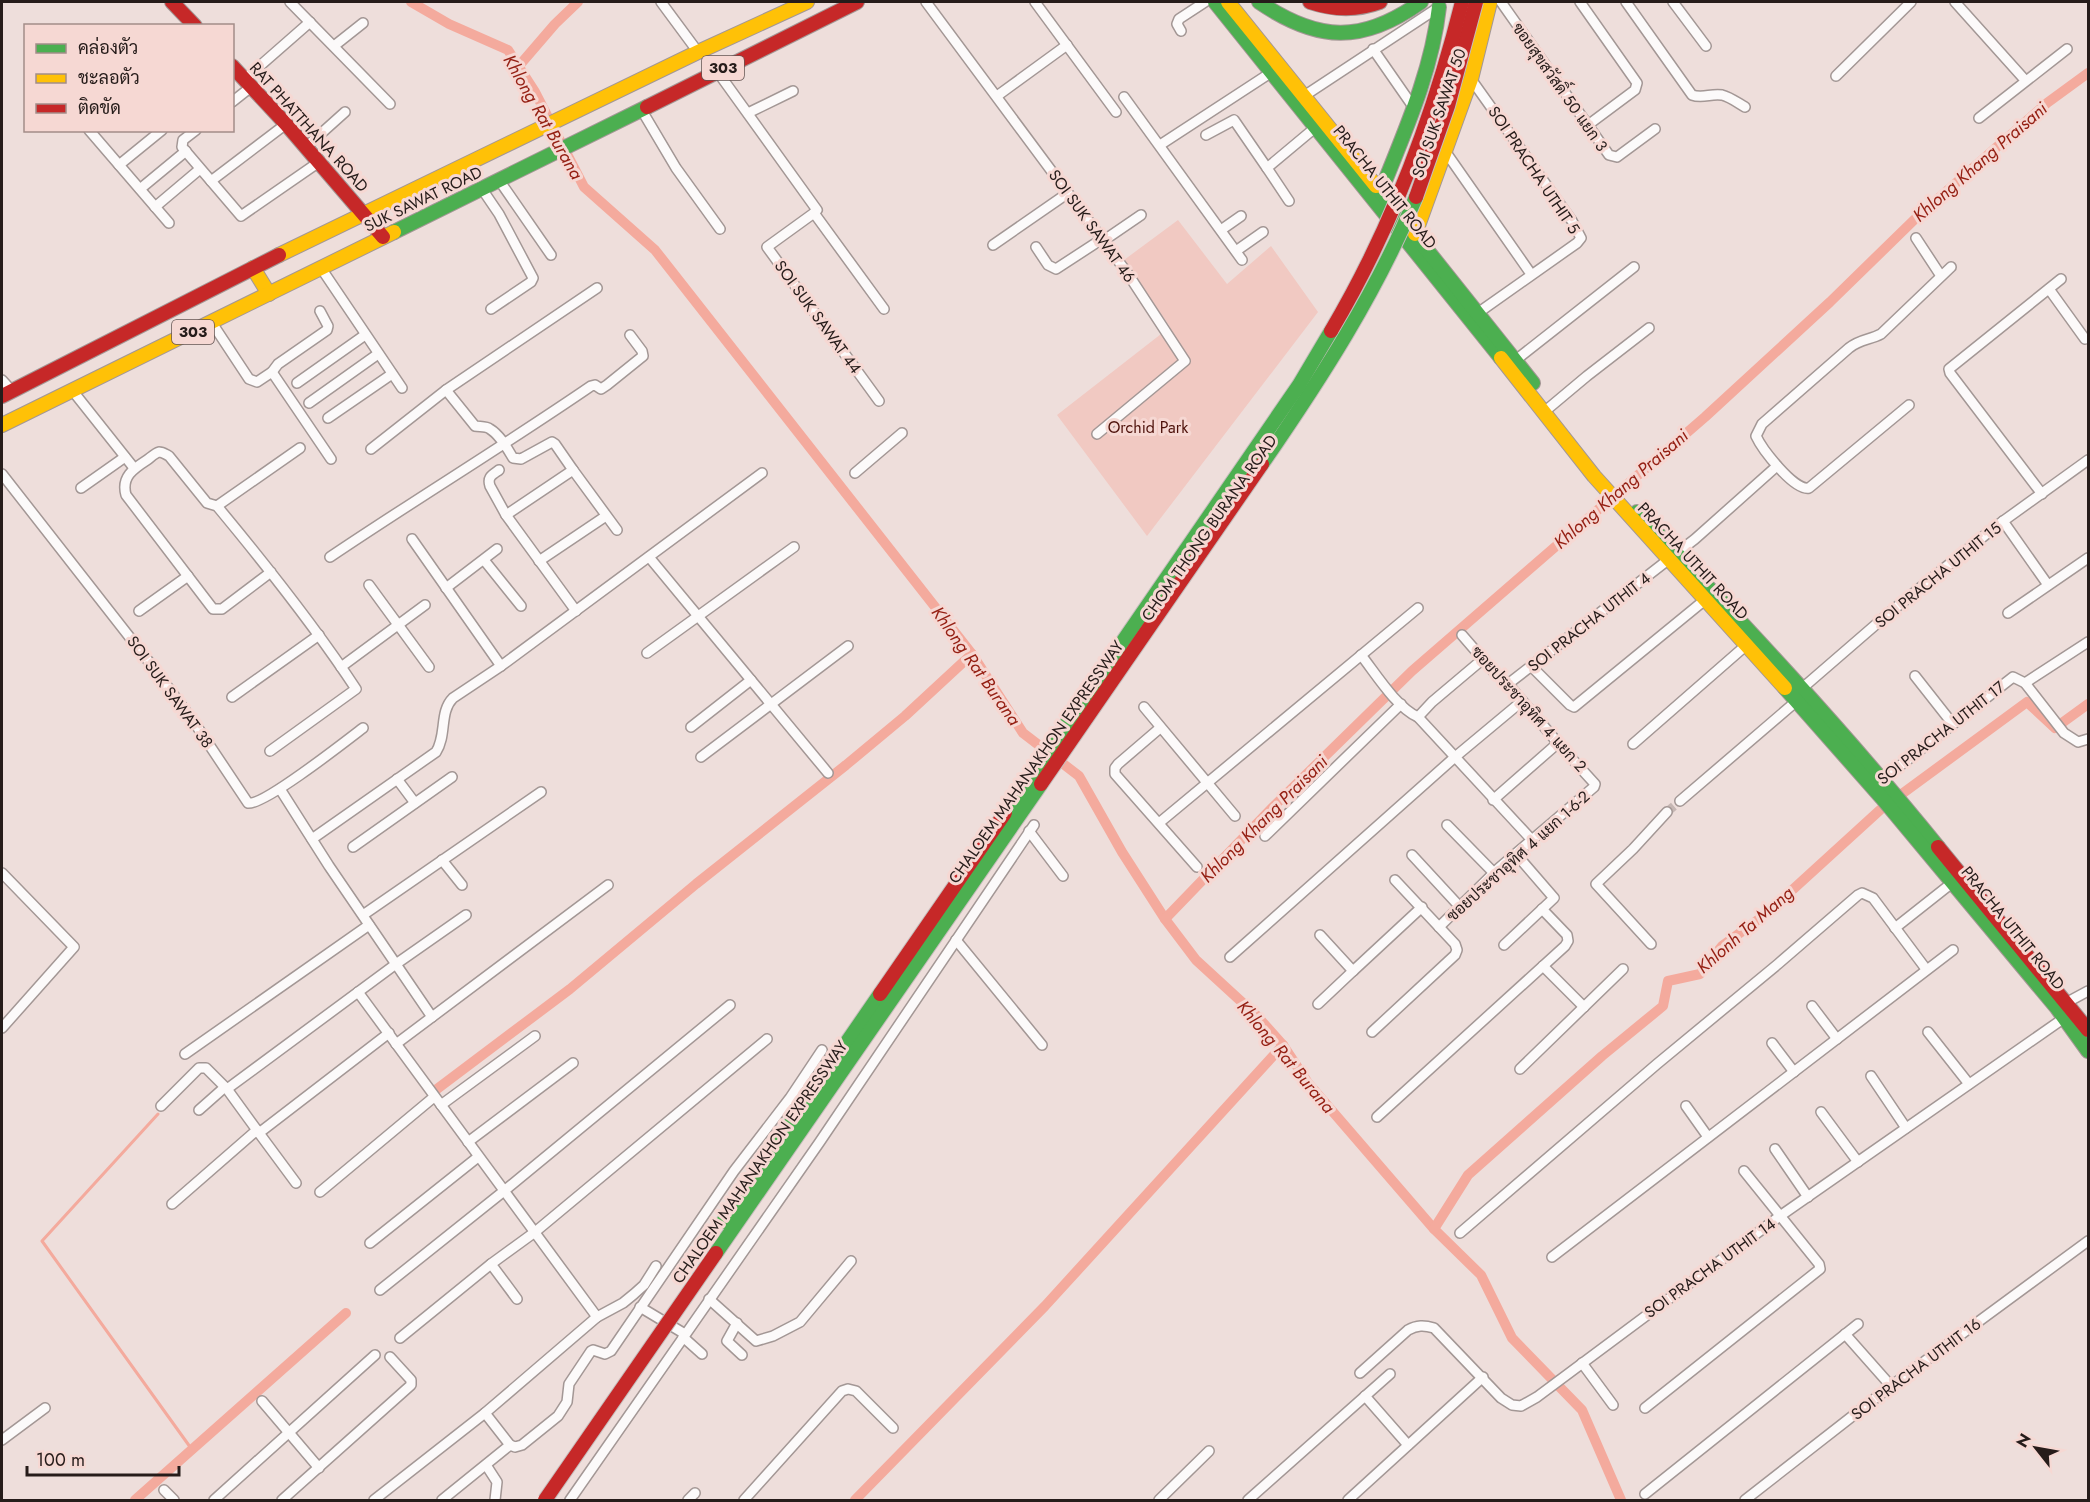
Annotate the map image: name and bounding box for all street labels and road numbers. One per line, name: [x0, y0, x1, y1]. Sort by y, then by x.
street label: ฃอยสุขสวัสดิ์ 50 แยก 3: [1507, 16, 1616, 156]
street label: SOI SUK SAWAT 50: [1406, 45, 1472, 181]
road number: 303: [702, 56, 744, 80]
street label: RAT PHATTHANA ROAD: [244, 57, 374, 197]
street label: SOI PRACHA UTHIT 5: [1483, 101, 1585, 239]
street label: PRACHA UTHIT ROAD: [1328, 120, 1442, 254]
street label: SUK SAWAT ROAD: [360, 160, 486, 238]
street label: SOI SUK SAWAT 46: [1043, 165, 1141, 287]
street label: SOI SUK SAWAT 44: [769, 256, 867, 378]
road number: 303: [172, 320, 214, 344]
street label: CHOM THONG BURANA ROAD: [1136, 430, 1282, 626]
street label: PRACHA UTHIT ROAD: [1632, 497, 1754, 625]
street label: SOI PRACHA UTHIT 15: [1870, 517, 2006, 633]
street label: SOI PRACHA UTHIT 4: [1523, 567, 1655, 677]
street label: SOI SUK SAWAT 38: [121, 631, 219, 753]
street label: CHALOEM MAHANAKHON EXPRESSWAY: [943, 636, 1129, 888]
street label: ซอยประชาอุทิศ 4 แยก 2: [1466, 641, 1592, 777]
street label: SOI PRACHA UTHIT 17: [1872, 675, 2010, 790]
street label: ซอยประชาอุทิศ 4 แยก 1-6-2: [1441, 785, 1595, 927]
street label: PRACHA UTHIT ROAD: [1956, 861, 2070, 995]
street label: CHALOEM MAHANAKHON EXPRESSWAY: [667, 1036, 853, 1288]
street label: SOI PRACHA UTHIT 14: [1640, 1212, 1780, 1324]
street label: SOI PRACHA UTHIT 16: [1846, 1313, 1986, 1425]

